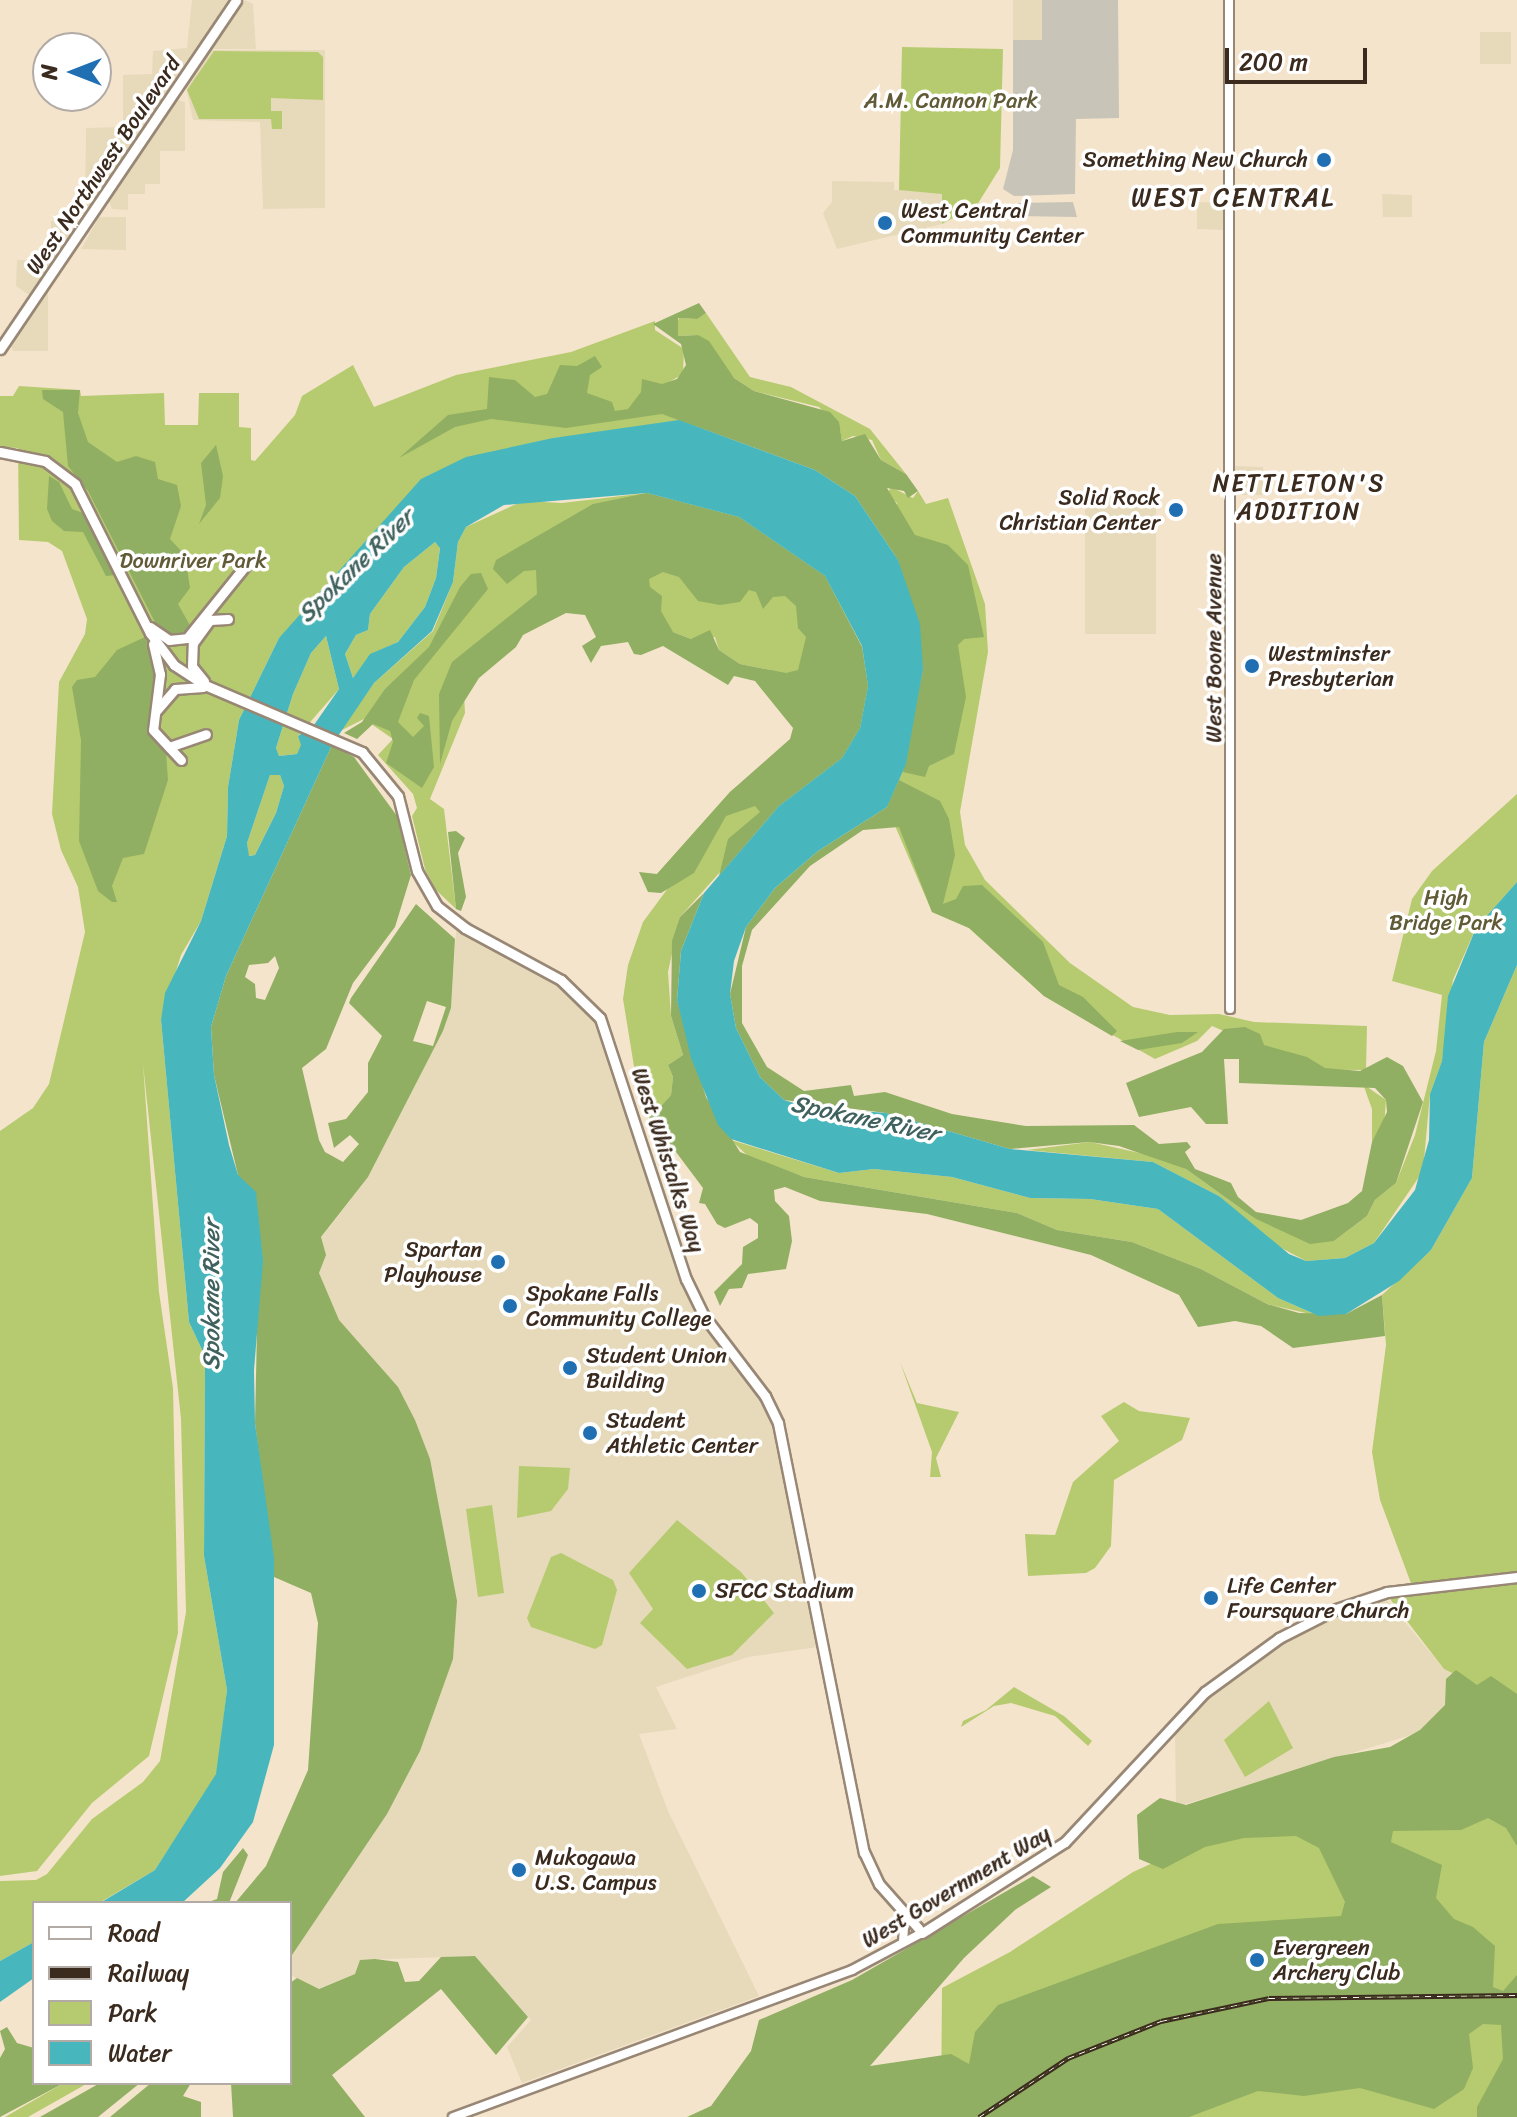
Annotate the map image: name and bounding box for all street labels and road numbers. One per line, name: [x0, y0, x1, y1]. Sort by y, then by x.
street label: West Northwest Boulevard: [20, 51, 186, 279]
street label: West Boone Avenue: [1201, 554, 1227, 742]
street label: West Whistalks Way: [626, 1065, 710, 1255]
street label: West Government Way: [857, 1820, 1055, 1954]

